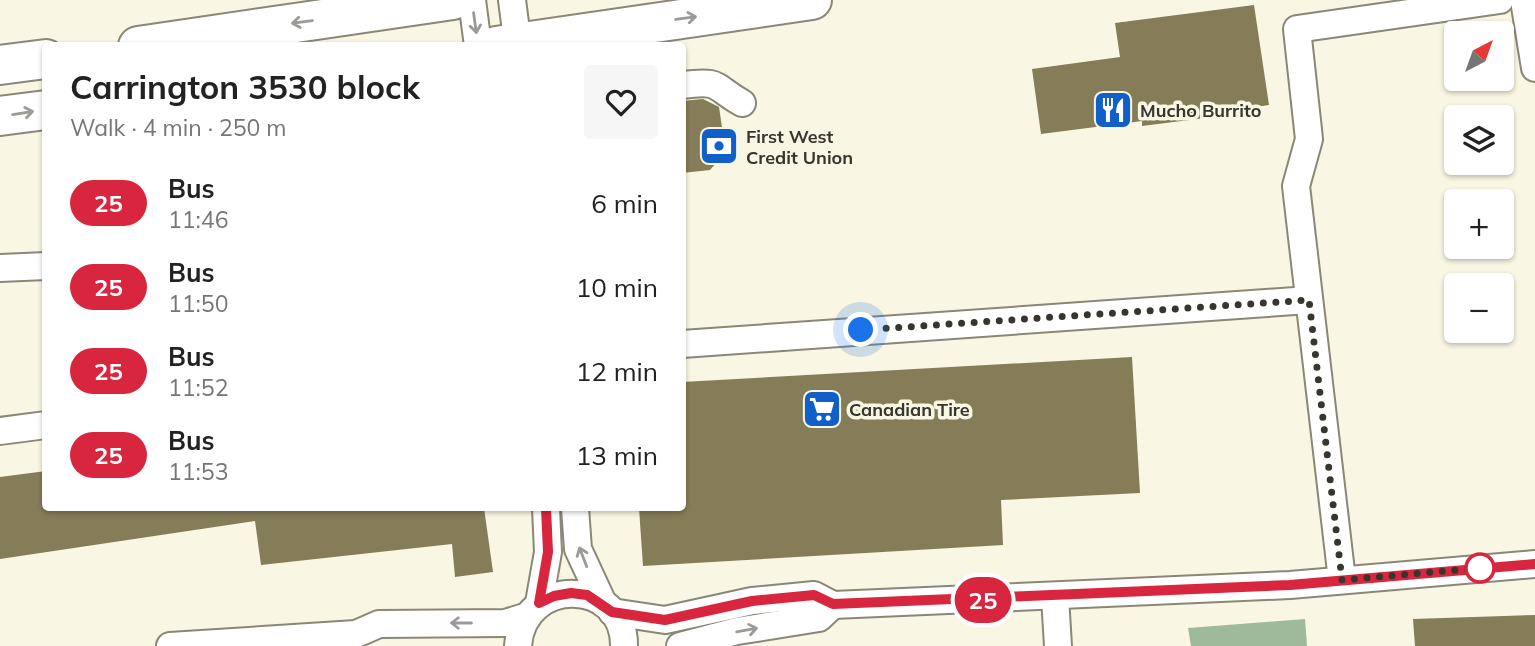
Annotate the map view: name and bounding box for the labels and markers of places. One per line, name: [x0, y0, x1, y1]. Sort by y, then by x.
restaurant icon: Mucho Burrito: [1092, 89, 1134, 131]
place label: Mucho Burrito: [1140, 99, 1261, 122]
bank icon: First West Credit Union: [698, 125, 740, 167]
place label: First West Credit Union: [746, 125, 853, 169]
supermarket icon: Canadian Tire: [801, 388, 843, 430]
place label: Canadian Tire: [849, 398, 970, 421]
unlabelled marker: [1465, 553, 1495, 583]

